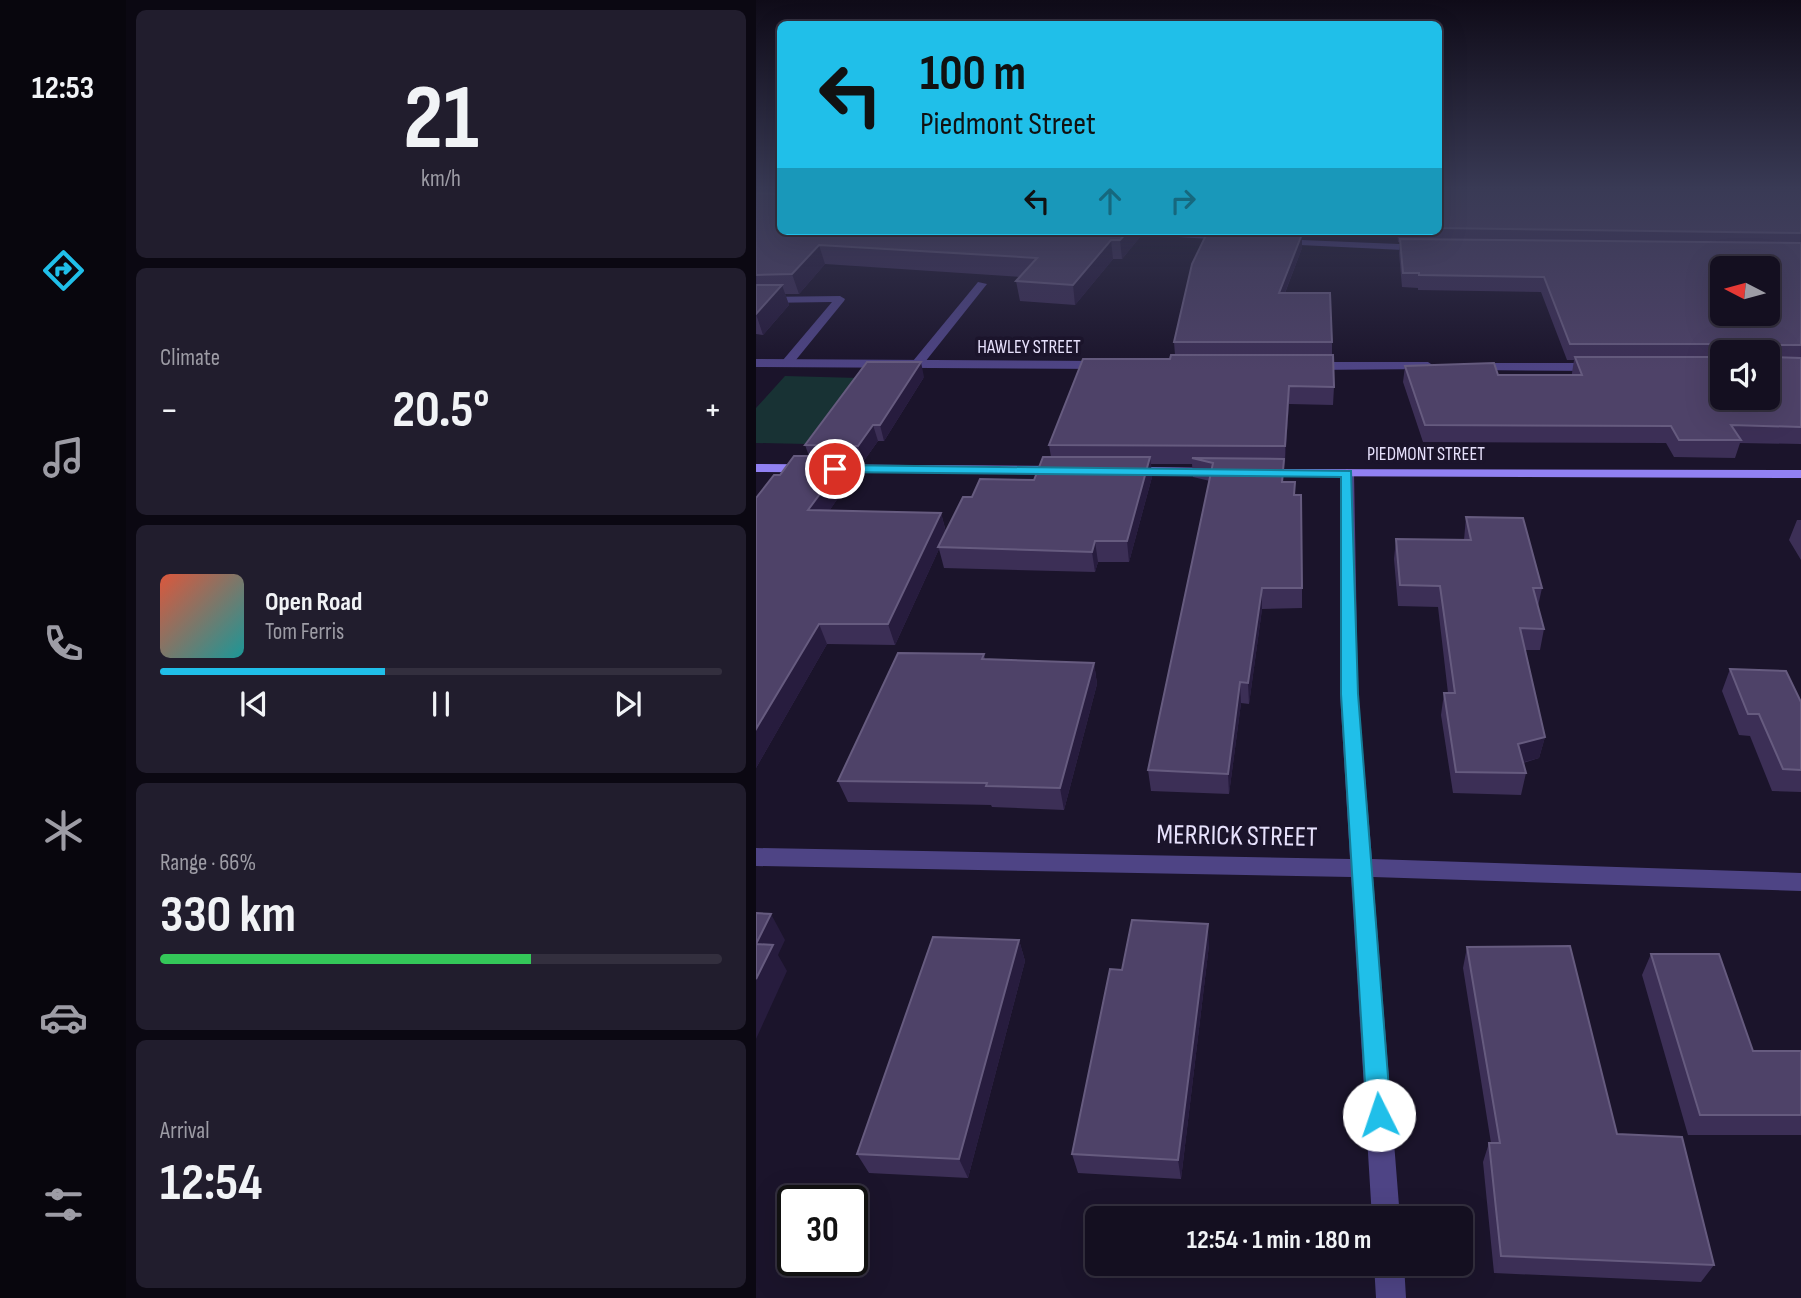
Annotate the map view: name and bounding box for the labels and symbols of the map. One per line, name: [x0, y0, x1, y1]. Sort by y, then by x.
north arrow: [1710, 256, 1780, 326]
street label: HAWLEY STREET: [977, 336, 1081, 359]
pin: [805, 439, 865, 499]
street label: PIEDMONT STREET: [1367, 443, 1485, 466]
street label: MERRICK STREET: [1156, 818, 1318, 854]
position arrow: [1342, 1078, 1416, 1152]
speed limit sign: 30: [777, 1185, 868, 1276]

